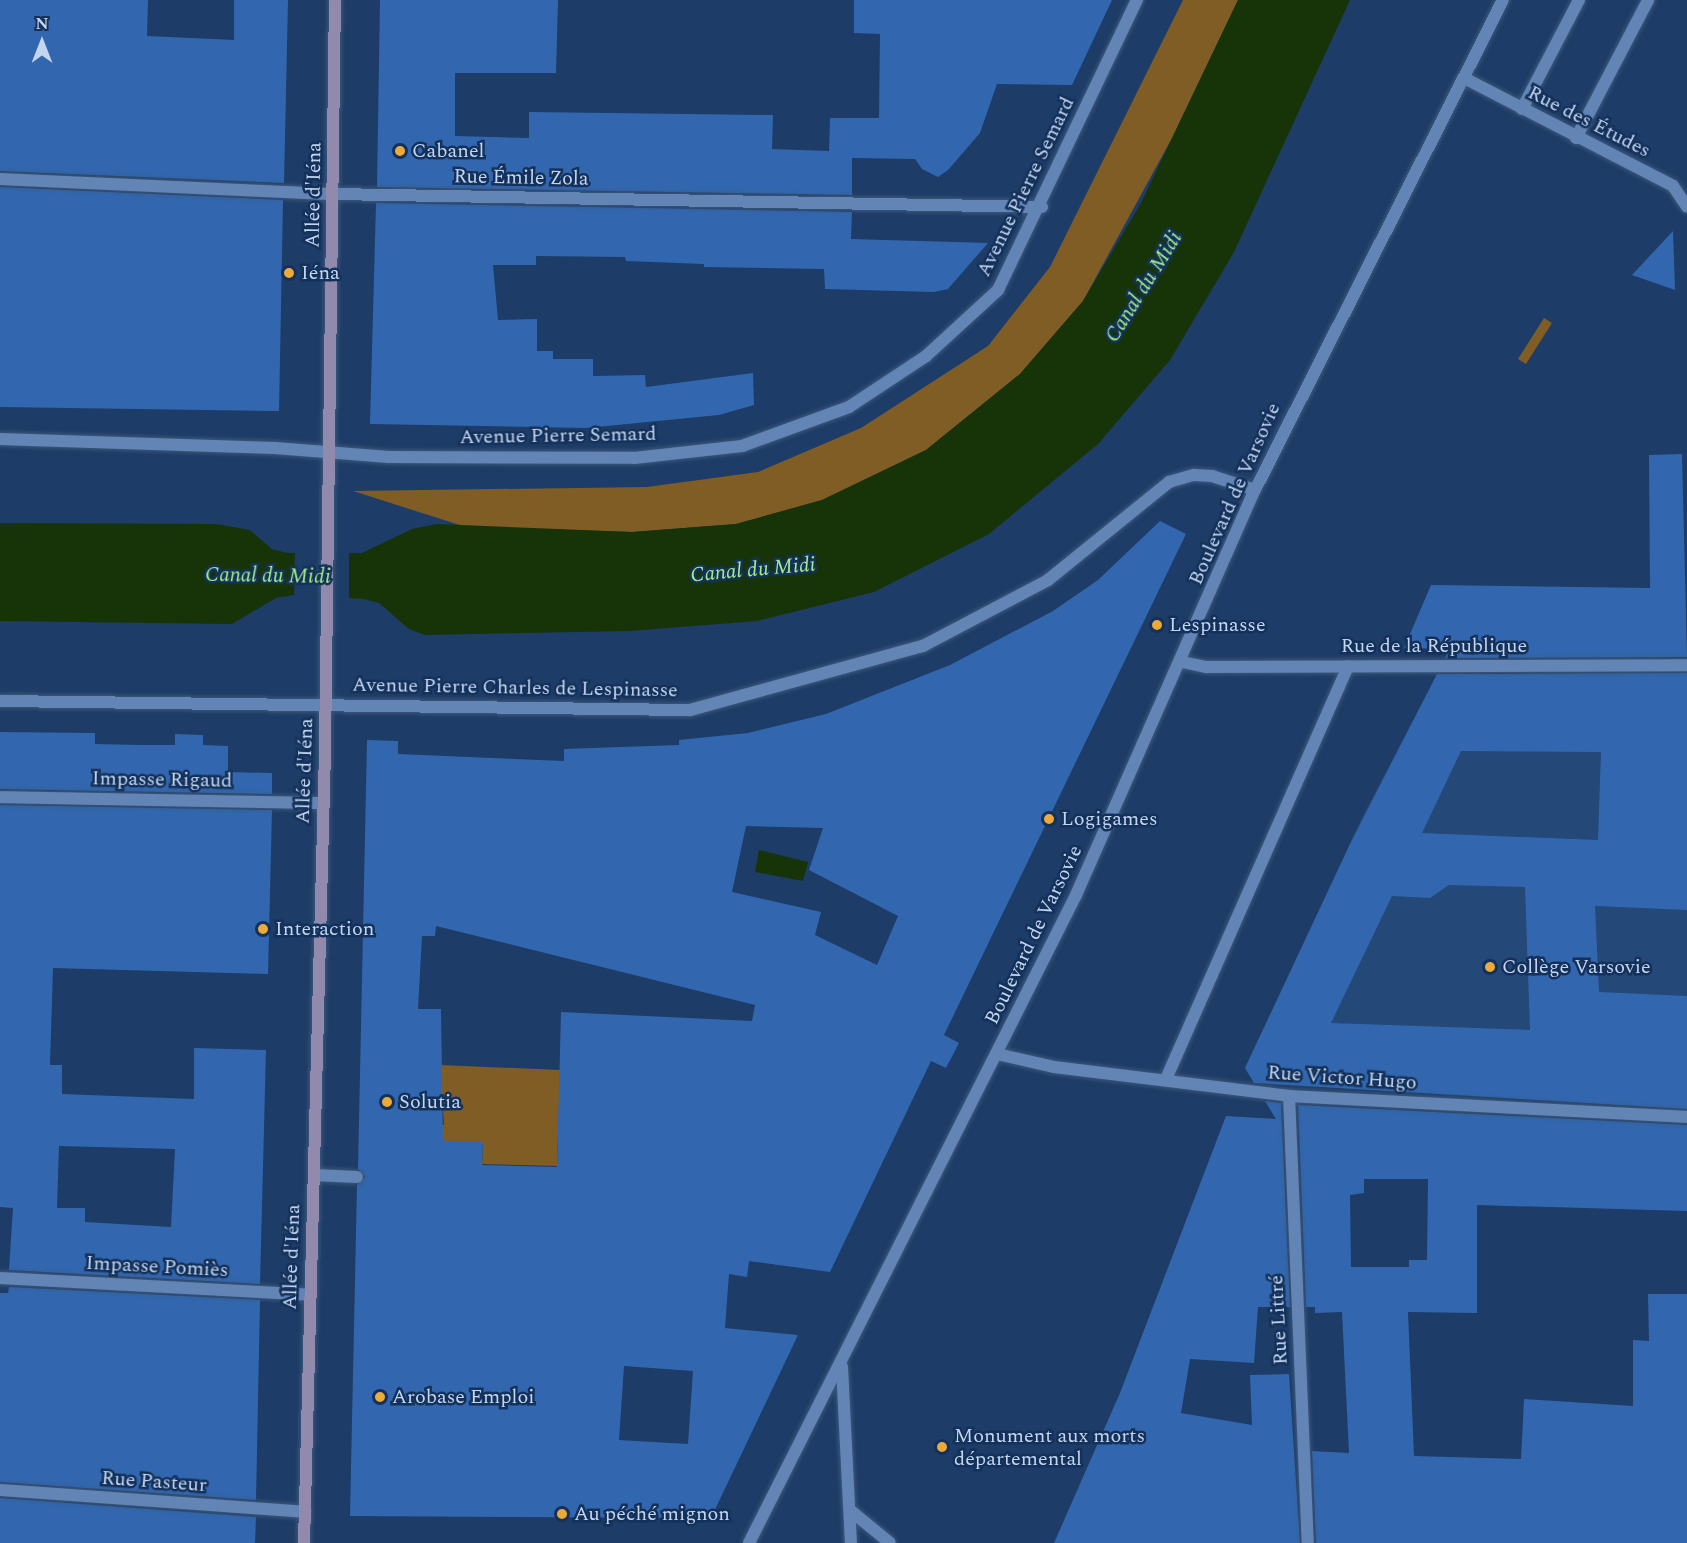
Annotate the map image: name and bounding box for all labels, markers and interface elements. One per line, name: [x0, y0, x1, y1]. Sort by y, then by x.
north arrow: [12, 12, 72, 72]
text: N: [35, 12, 49, 36]
street label: Rue des Études: [1524, 81, 1654, 163]
street label: Avenue Pierre Semard: [972, 93, 1080, 281]
place label: Cabanel: [412, 139, 484, 163]
street label: Allée d'Iéna: [301, 142, 327, 248]
marker: Cabanel: [393, 144, 407, 158]
street label: Rue Émile Zola: [453, 165, 589, 191]
water label: Canal du Midi: [1100, 227, 1188, 347]
place label: Iéna: [301, 261, 340, 285]
marker: Iéna: [282, 266, 296, 280]
street label: Boulevard de Varsovie: [1184, 399, 1286, 589]
street label: Avenue Pierre Semard: [459, 422, 657, 450]
water label: Canal du Midi: [689, 552, 817, 588]
water label: Canal du Midi: [205, 562, 331, 590]
place label: Lespinasse: [1169, 613, 1266, 637]
marker: Lespinasse: [1150, 618, 1164, 632]
street label: Rue de la République: [1341, 634, 1527, 658]
street label: Avenue Pierre Charles de Lespinasse: [352, 673, 678, 703]
street label: Allée d'Iéna: [291, 718, 319, 824]
street label: Impasse Rigaud: [92, 767, 232, 793]
place label: Logigames: [1061, 807, 1158, 831]
marker: Logigames: [1042, 812, 1056, 826]
street label: Boulevard de Varsovie: [980, 841, 1088, 1029]
place label: Interaction: [275, 917, 374, 941]
marker: Interaction: [256, 922, 270, 936]
place label: Collège Varsovie: [1502, 955, 1651, 979]
marker: Collège Varsovie: [1483, 960, 1497, 974]
street label: Rue Victor Hugo: [1267, 1061, 1417, 1095]
place label: Solutia: [399, 1090, 461, 1114]
marker: Solutia: [380, 1095, 394, 1109]
street label: Allée d'Iéna: [278, 1204, 306, 1310]
street label: Impasse Pomiès: [85, 1251, 229, 1283]
street label: Rue Littré: [1265, 1274, 1293, 1366]
place label: Arobase Emploi: [392, 1385, 535, 1409]
marker: Arobase Emploi: [373, 1390, 387, 1404]
place label: Monument aux morts départemental: [954, 1424, 1145, 1471]
marker: Monument aux morts départemental: [935, 1440, 949, 1454]
street label: Rue Pasteur: [100, 1466, 208, 1498]
place label: Au péché mignon: [574, 1502, 730, 1526]
marker: Au péché mignon: [555, 1507, 569, 1521]

